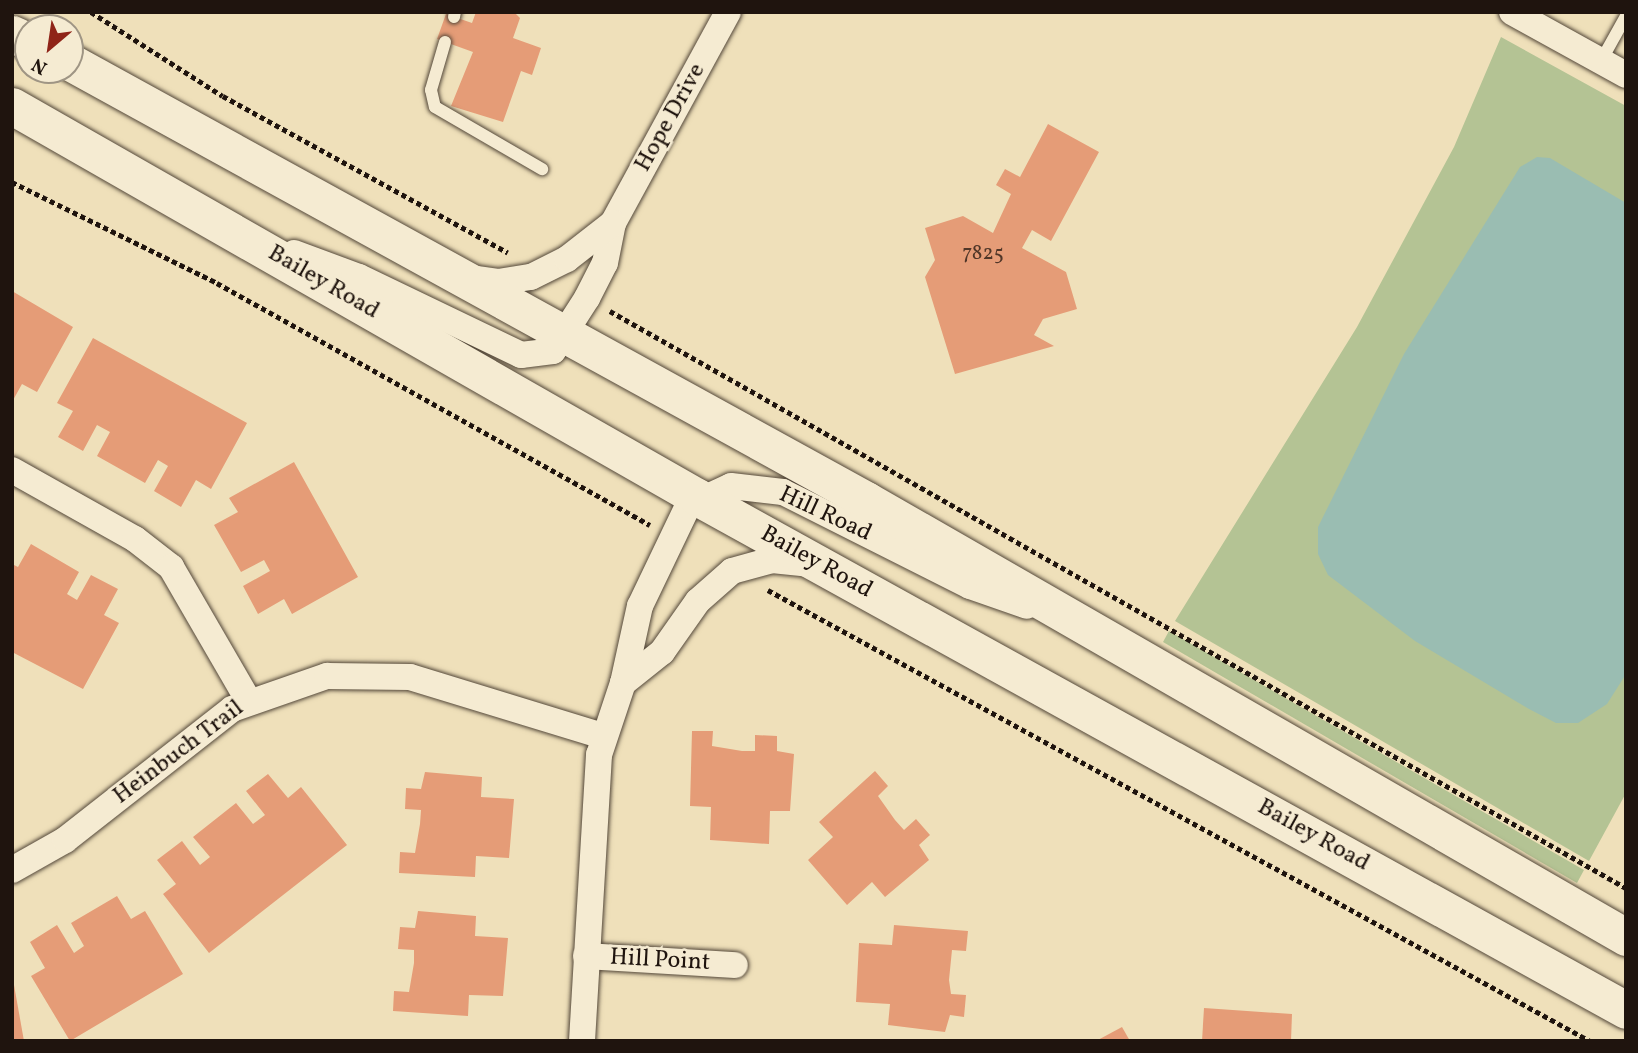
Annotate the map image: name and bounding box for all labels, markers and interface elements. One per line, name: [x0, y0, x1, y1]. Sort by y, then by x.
north arrow: [14, 14, 84, 84]
text: N: [27, 51, 52, 80]
street label: Hope Drive: [629, 59, 713, 177]
street label: Bailey Road: [262, 239, 384, 327]
house number: 7825: [962, 241, 1004, 267]
street label: Hill Road: [774, 481, 876, 549]
street label: Bailey Road: [755, 520, 877, 606]
street label: Heinbuch Trail: [108, 694, 250, 812]
street label: Bailey Road: [1252, 793, 1374, 879]
street label: Hill Point: [609, 944, 711, 978]

